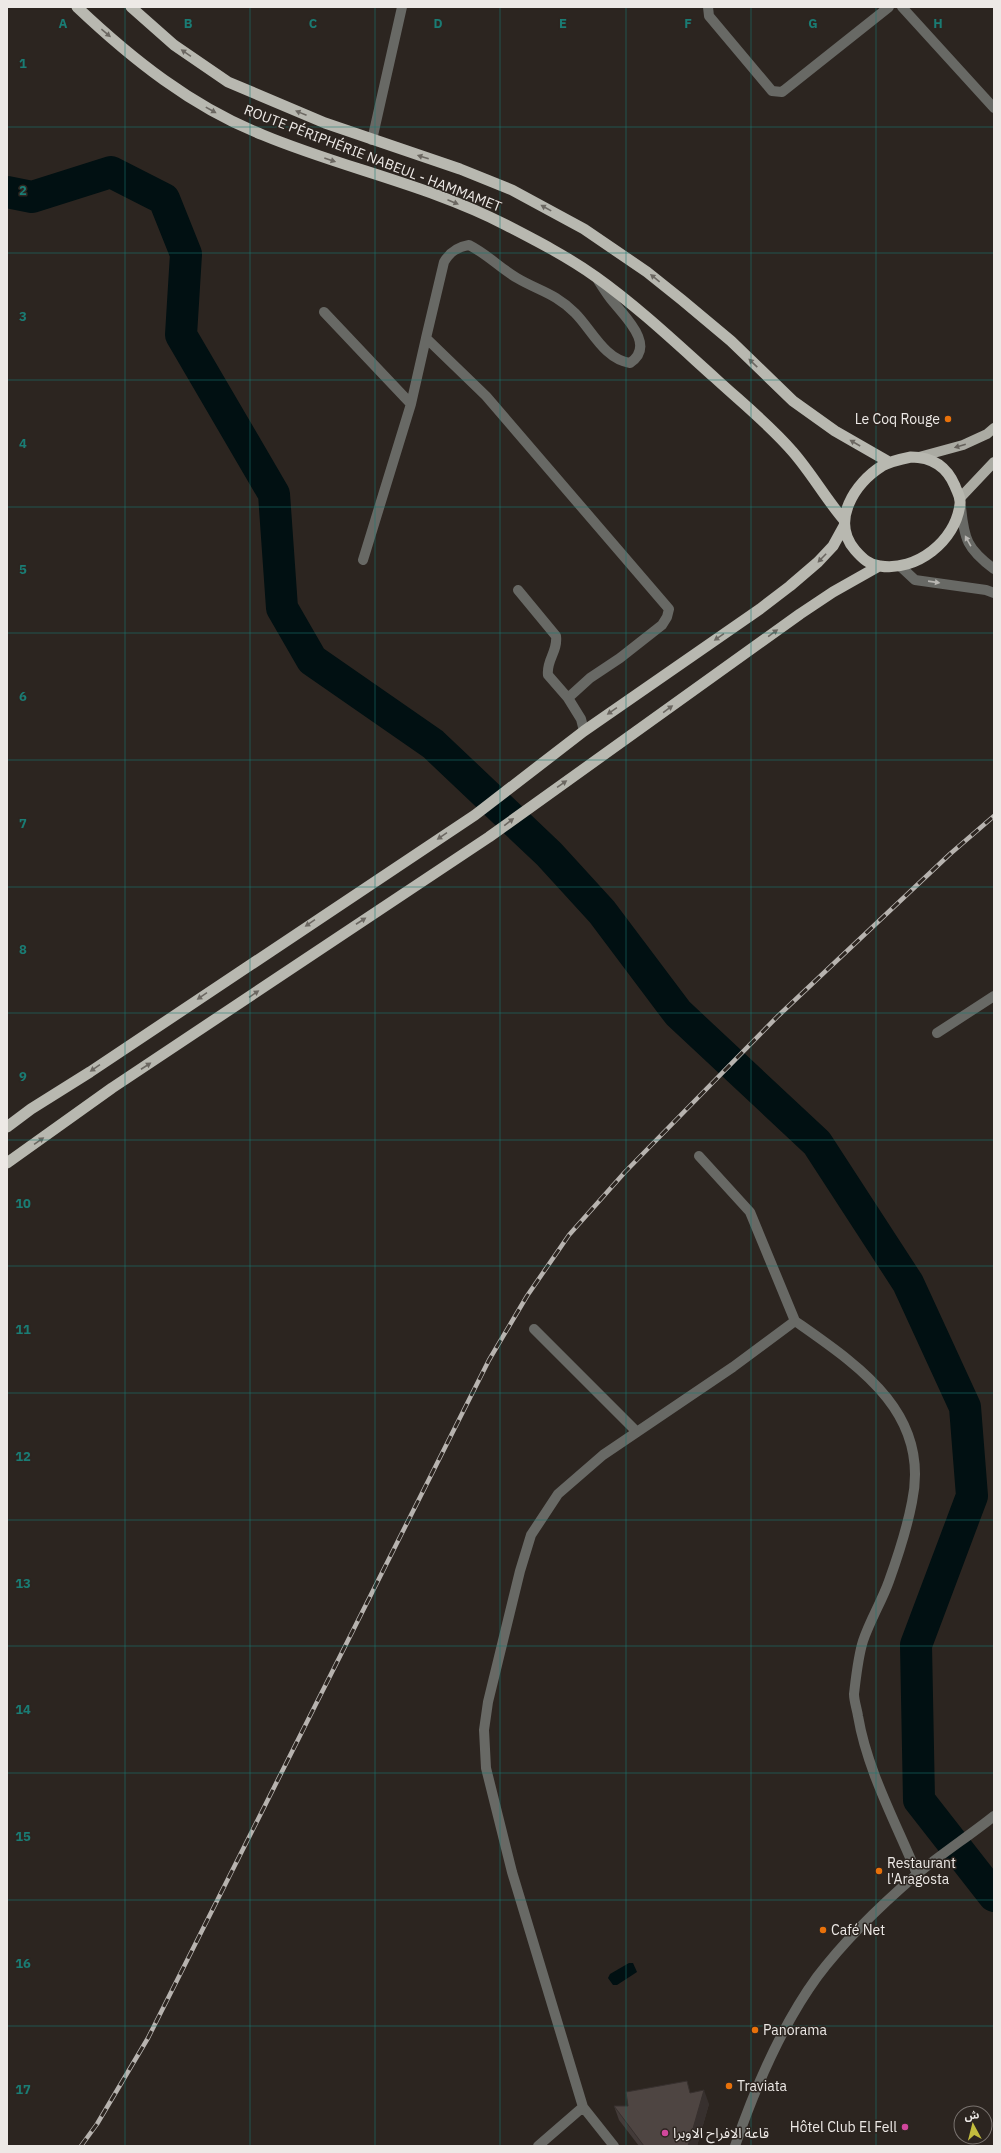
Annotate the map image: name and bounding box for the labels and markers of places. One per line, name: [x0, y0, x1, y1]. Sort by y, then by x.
place label: Le Coq Rouge: [855, 410, 940, 428]
marker: Le Coq Rouge: [943, 414, 953, 424]
place label: Restaurant l'Aragosta: [887, 1854, 956, 1888]
marker: Restaurant l'Aragosta: [874, 1866, 884, 1876]
place label: Café Net: [831, 1921, 885, 1939]
marker: Café Net: [818, 1925, 828, 1935]
place label: Panorama: [763, 2021, 827, 2039]
marker: Panorama: [750, 2025, 760, 2035]
place label: Traviata: [737, 2077, 788, 2095]
marker: Traviata: [724, 2081, 734, 2091]
place label: Hôtel Club El Fell: [790, 2118, 897, 2136]
marker: Hôtel Club El Fell: [900, 2122, 910, 2132]
place label: قاعة الافراح الاوبرا: [673, 2124, 769, 2144]
marker: قاعة الافراح الاوبرا: [660, 2128, 670, 2138]

